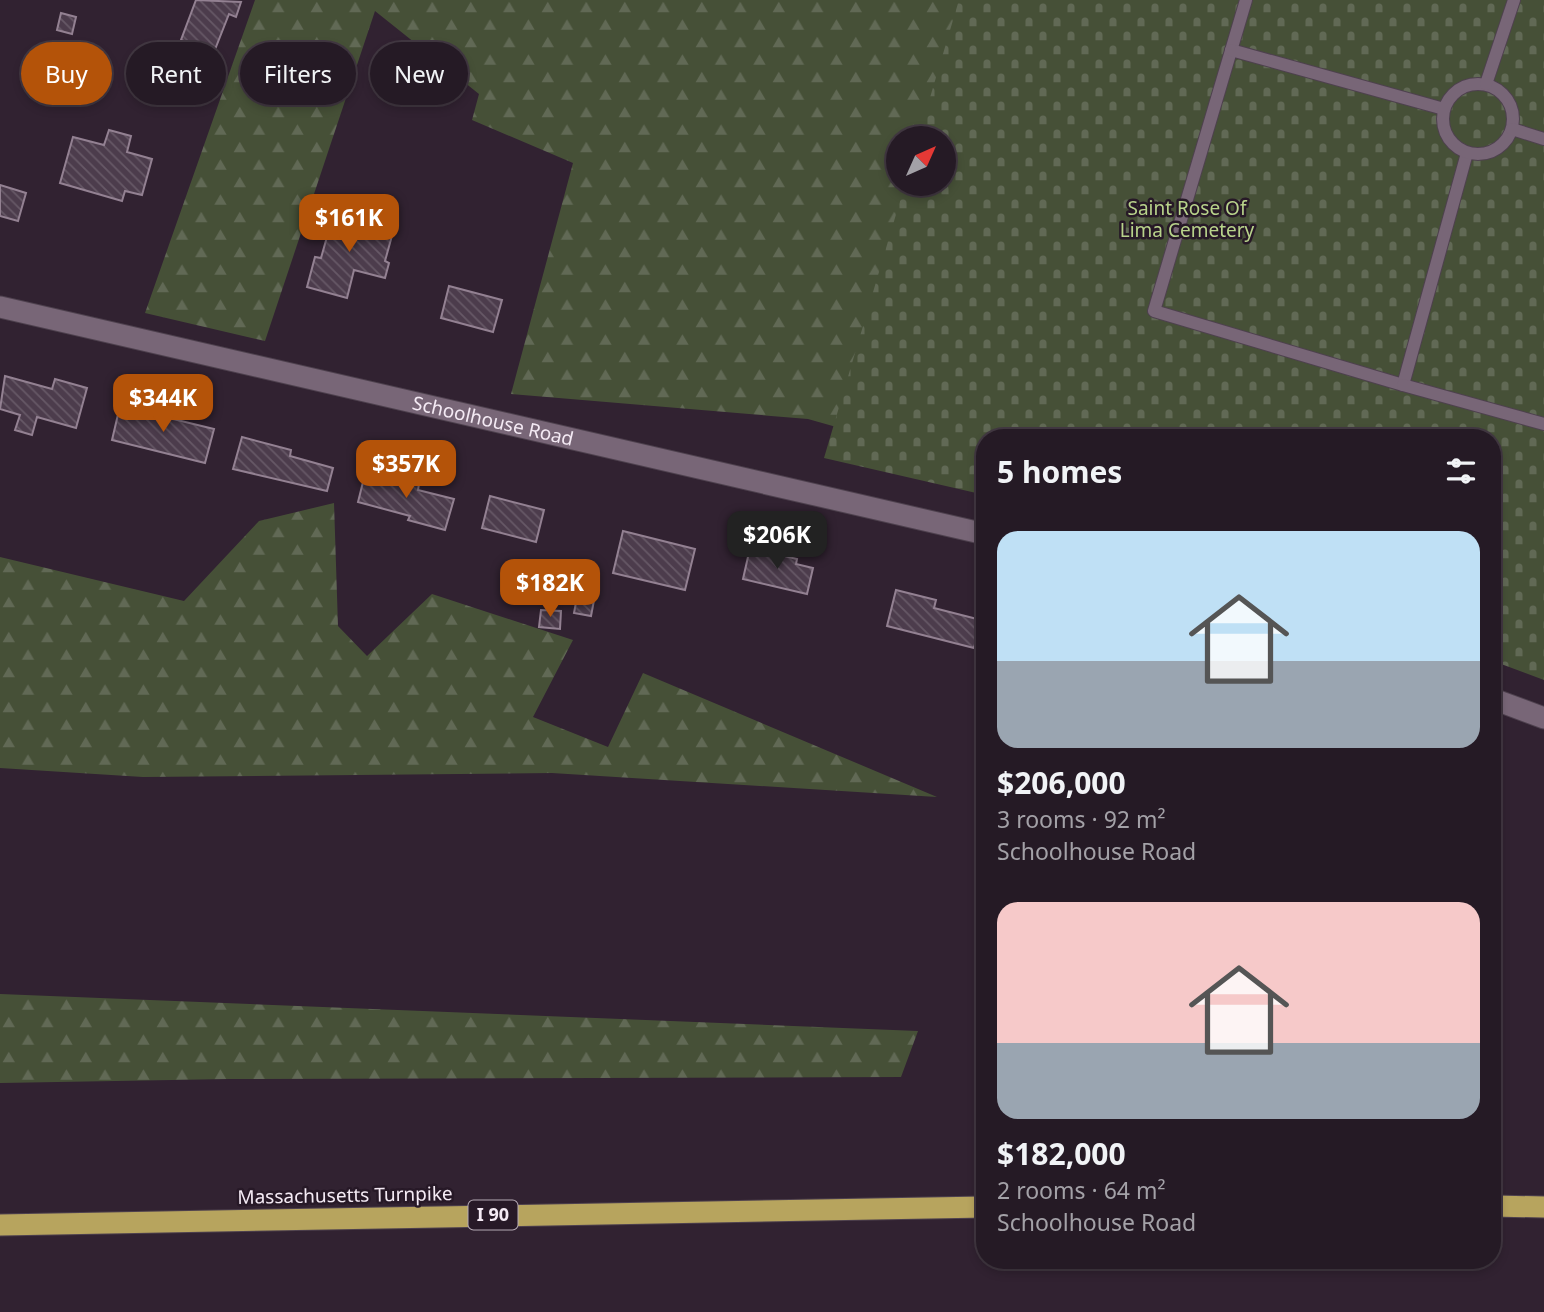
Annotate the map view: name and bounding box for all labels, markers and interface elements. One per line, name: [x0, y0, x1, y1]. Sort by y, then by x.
chip: Buy: [21, 42, 112, 105]
chip: Rent: [126, 42, 226, 105]
chip: Filters: [240, 42, 356, 105]
chip: New: [370, 42, 468, 105]
north arrow: [886, 126, 956, 196]
map controls: [886, 126, 956, 196]
pin: $161K: [300, 194, 398, 254]
park label: Saint Rose Of Lima Cemetery: [1120, 195, 1255, 243]
text: $161K: [315, 201, 383, 233]
pin: $344K: [114, 374, 212, 434]
text: $344K: [129, 381, 197, 413]
street label: Schoolhouse Road: [410, 389, 576, 452]
pin: $357K: [357, 440, 455, 500]
text: $357K: [372, 447, 440, 479]
text: 5 homes: [997, 451, 1122, 492]
icon: filters: [1442, 452, 1480, 490]
pin: $206K: [728, 512, 826, 571]
text: $206K: [743, 518, 811, 550]
pin: $182K: [501, 560, 599, 619]
text: $182K: [516, 566, 584, 598]
icon: home: [1176, 576, 1302, 702]
text: $206,000: [997, 762, 1126, 803]
text: 3 rooms · 92 m²: [997, 803, 1166, 835]
text: Schoolhouse Road: [997, 835, 1196, 867]
icon: home: [1176, 947, 1302, 1073]
text: $182,000: [997, 1133, 1126, 1174]
text: 2 rooms · 64 m²: [997, 1174, 1166, 1206]
street label: Massachusetts Turnpike: [237, 1180, 453, 1210]
road number: I 90: [468, 1200, 518, 1230]
text: Schoolhouse Road: [997, 1206, 1196, 1238]

